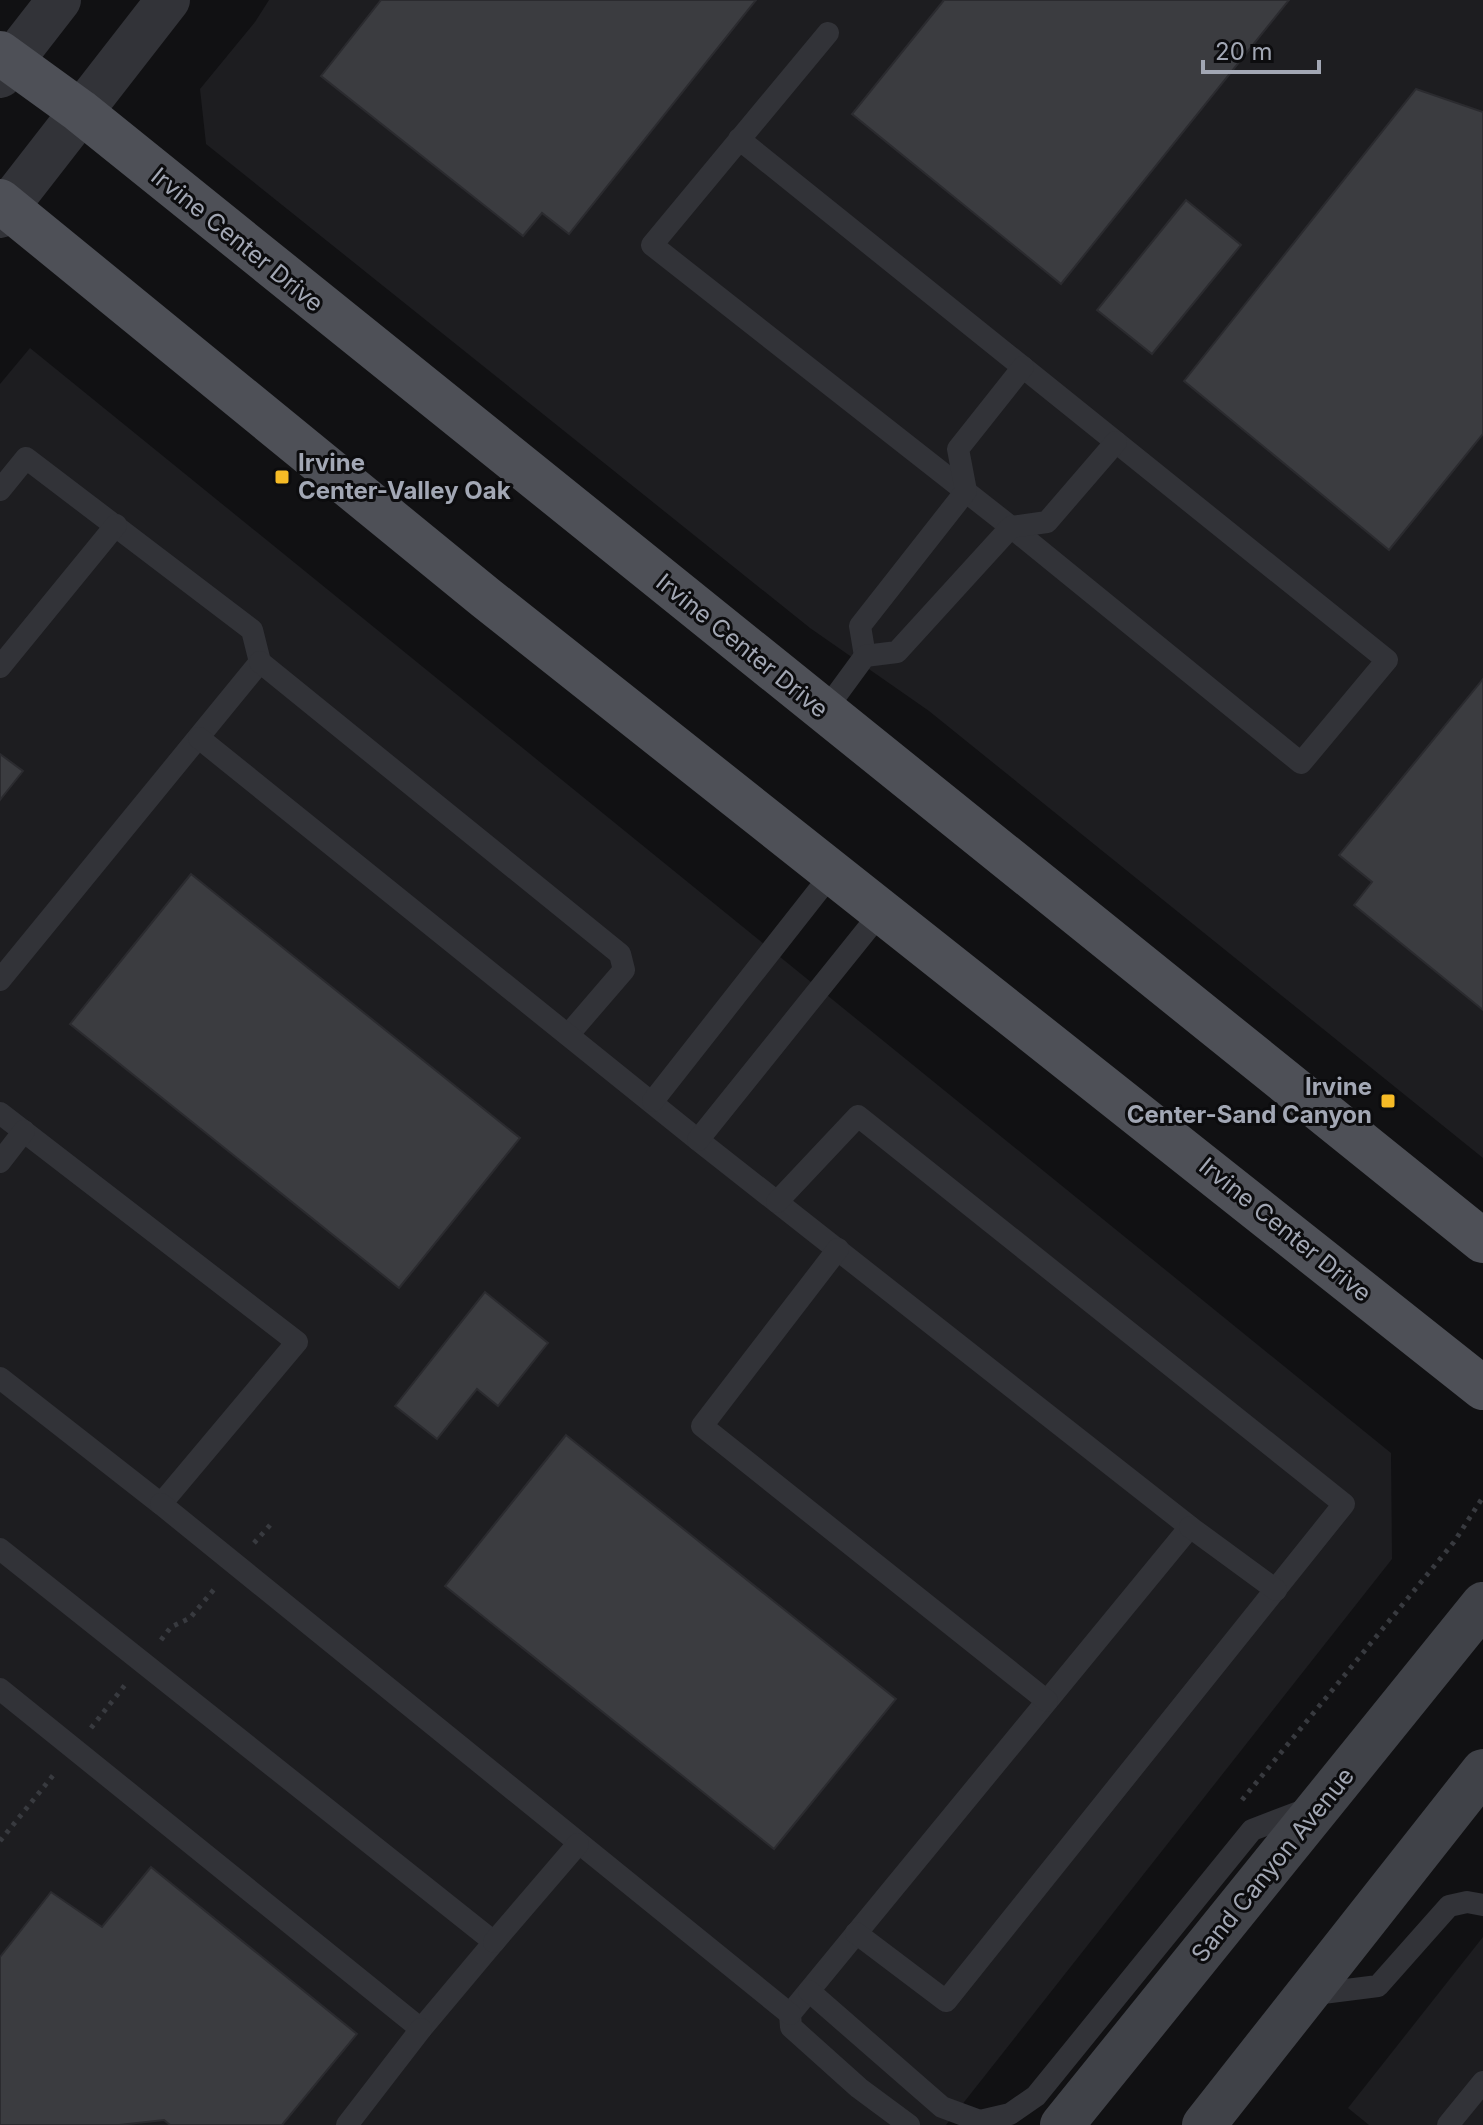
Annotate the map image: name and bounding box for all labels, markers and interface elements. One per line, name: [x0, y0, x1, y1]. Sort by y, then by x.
scale bar: [1203, 24, 1319, 74]
text: 20 m: [1215, 37, 1273, 66]
street label: Irvine Center Drive: [146, 161, 329, 318]
place label: Irvine Center-Valley Oak: [298, 448, 511, 505]
marker: Irvine Center-Valley Oak: [273, 468, 291, 486]
street label: Irvine Center Drive: [651, 567, 834, 724]
place label: Irvine Center-Sand Canyon: [1127, 1072, 1372, 1129]
marker: Irvine Center-Sand Canyon: [1379, 1092, 1397, 1110]
street label: Irvine Center Drive: [1194, 1151, 1377, 1308]
street label: Sand Canyon Avenue: [1185, 1762, 1360, 1968]

